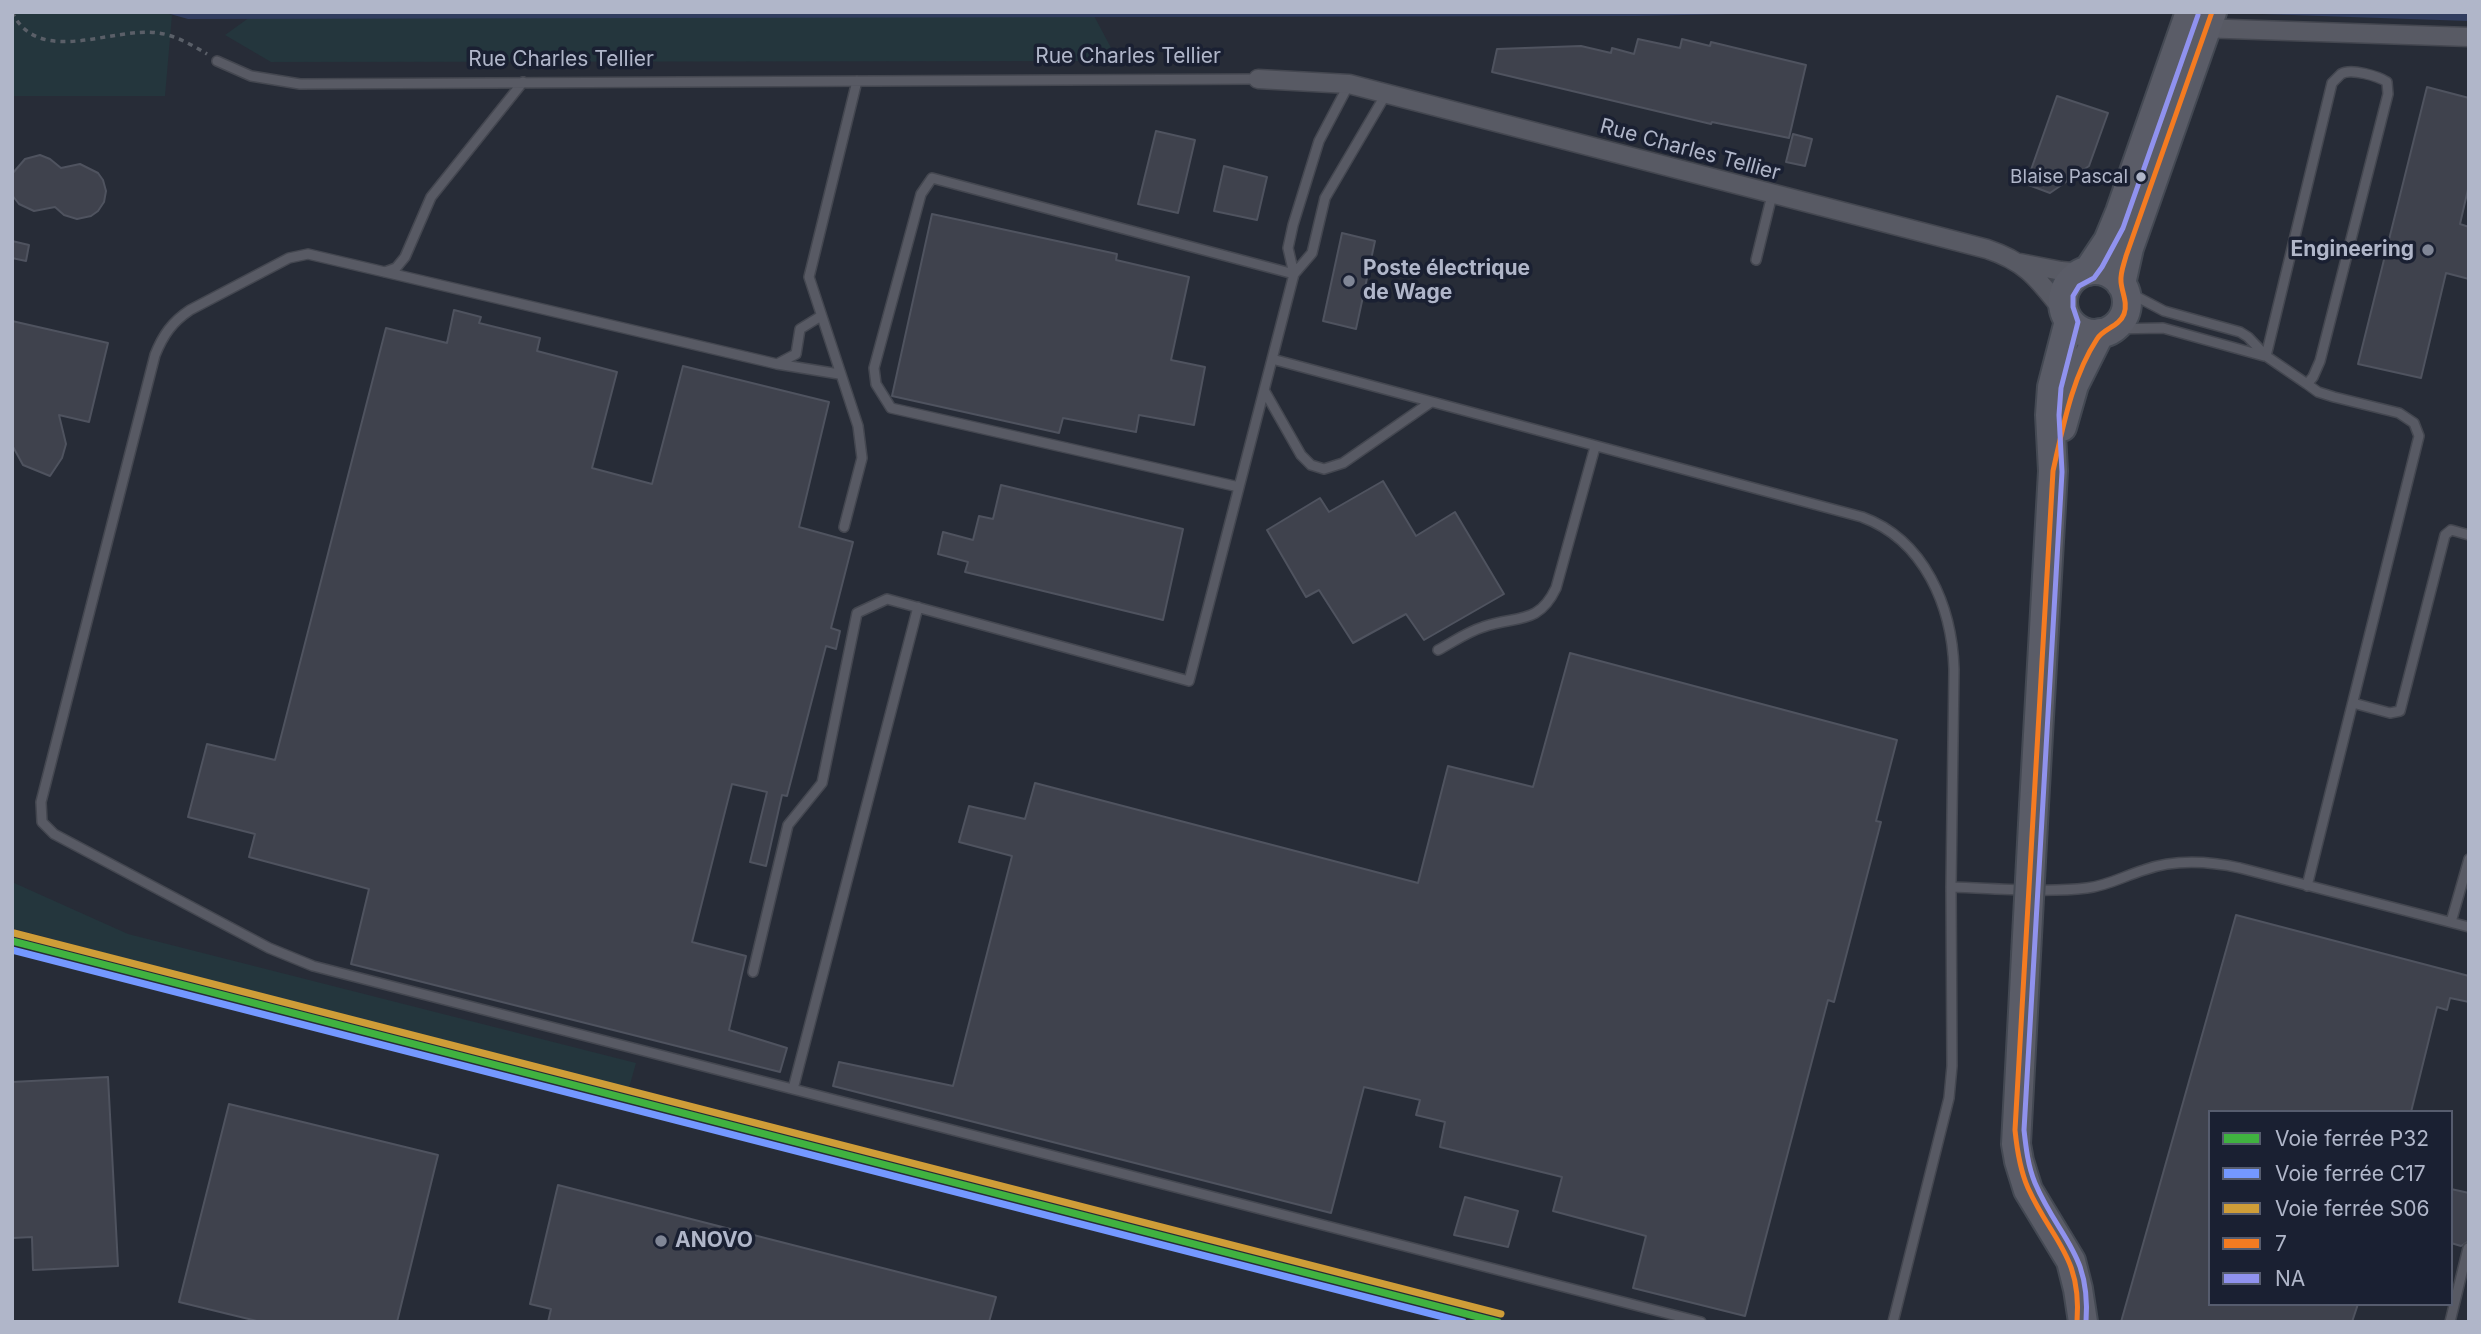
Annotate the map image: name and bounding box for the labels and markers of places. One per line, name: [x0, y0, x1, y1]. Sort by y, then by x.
place label: Blaise Pascal: [2010, 166, 2128, 188]
marker: Blaise Pascal: [2134, 170, 2148, 184]
place label: Engineering: [2290, 237, 2414, 263]
marker: Engineering: [2420, 242, 2436, 258]
place label: Poste électrique de Wage: [1363, 256, 1530, 306]
marker: Poste électrique de Wage: [1341, 273, 1357, 289]
place label: ANOVO: [675, 1228, 753, 1254]
marker: ANOVO: [653, 1233, 669, 1249]

